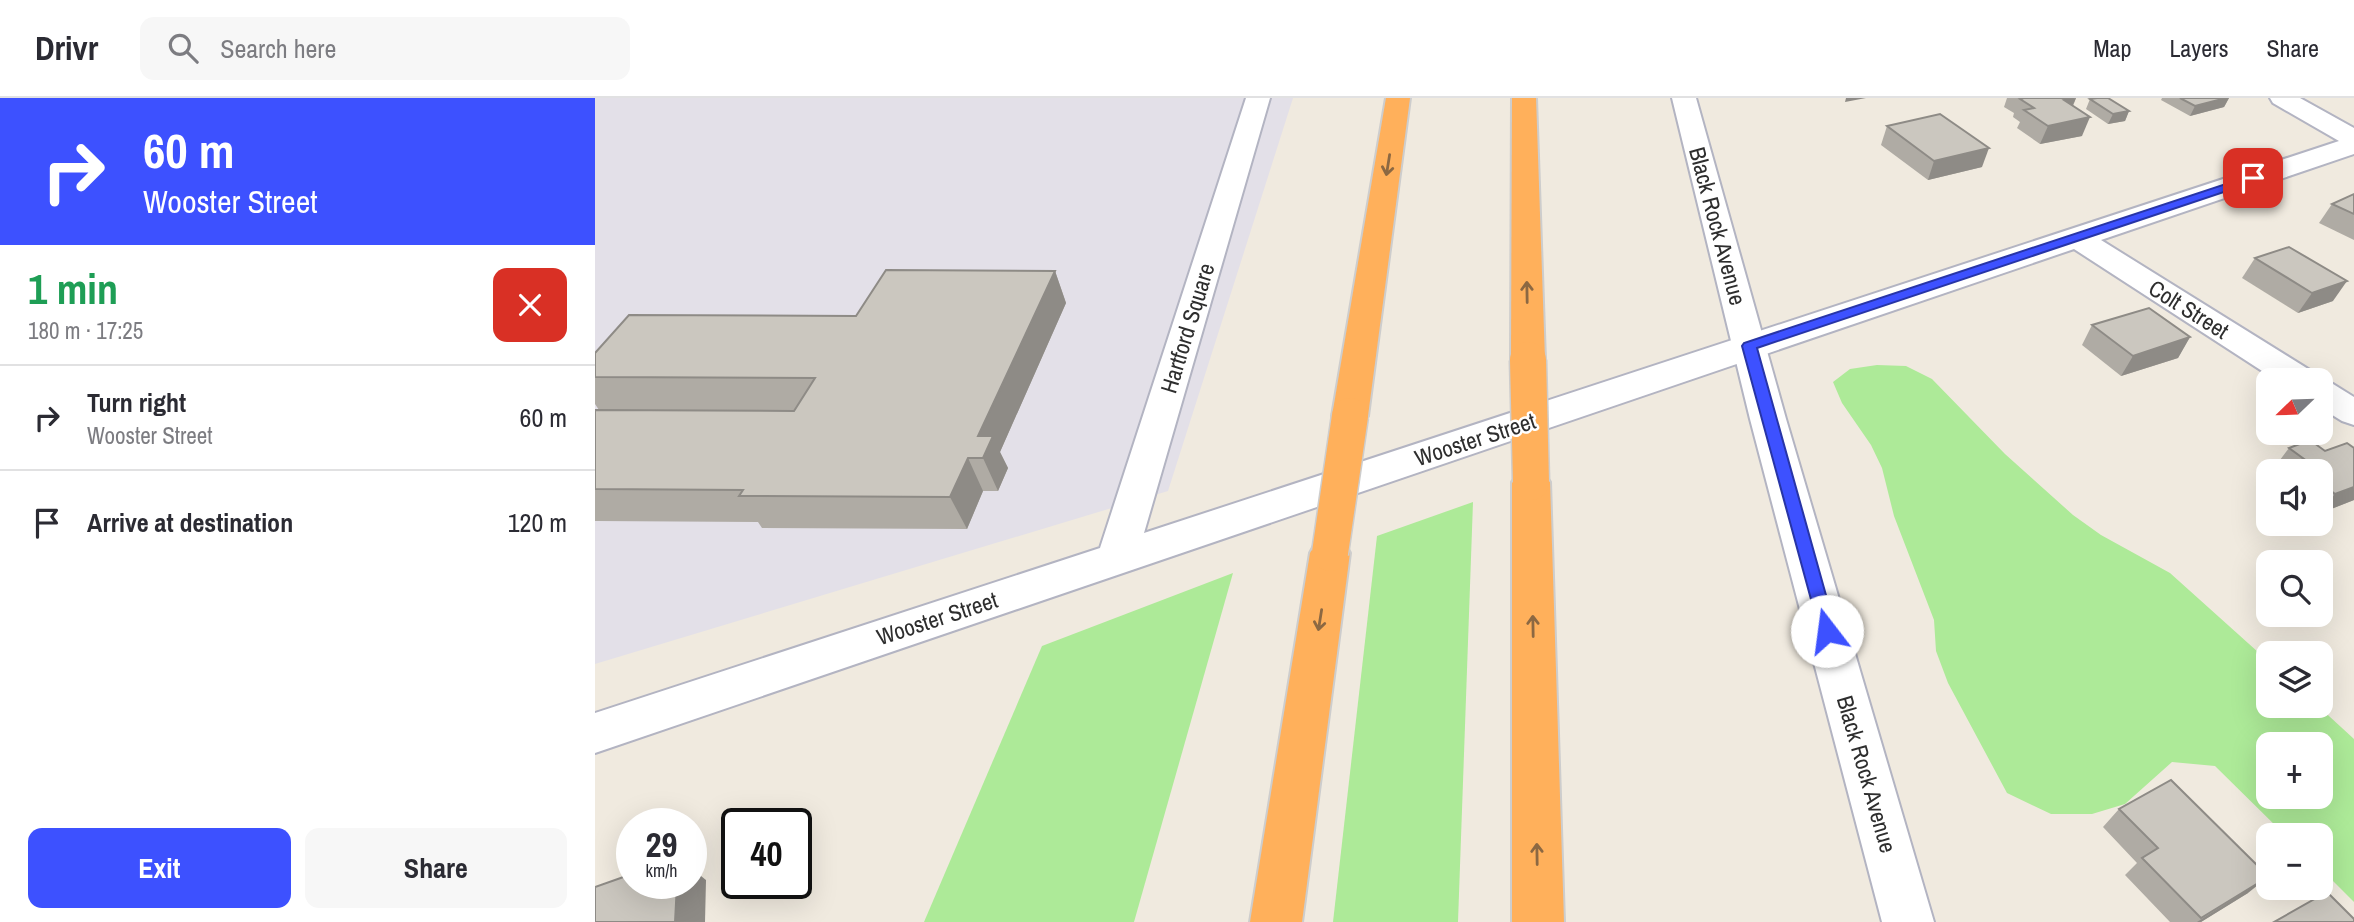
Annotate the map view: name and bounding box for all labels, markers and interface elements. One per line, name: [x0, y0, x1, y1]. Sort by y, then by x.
search box: [140, 17, 630, 80]
text: Drivr: [35, 26, 98, 70]
icon: search: [164, 29, 202, 67]
text: Search here: [220, 31, 336, 66]
text: Map: [2093, 32, 2131, 64]
text: Layers: [2169, 32, 2228, 64]
text: Share: [2266, 32, 2319, 64]
text: 60 m: [143, 117, 235, 183]
icon: right: [28, 126, 119, 217]
street label: Black Rock Avenue: [1682, 144, 1754, 308]
pin: [2223, 148, 2283, 208]
one-way arrow: [1381, 154, 1394, 176]
icon: arrive: [2234, 159, 2272, 197]
text: Wooster Street: [143, 180, 318, 223]
street label: Hartford Square: [1153, 259, 1221, 397]
text: 1 min: [28, 261, 118, 317]
button: close: [493, 268, 567, 342]
street label: Colt Street: [2143, 272, 2235, 346]
one-way arrow: [1520, 281, 1534, 304]
text: 180 m · 17:25: [28, 315, 143, 346]
north arrow: [2256, 368, 2333, 444]
map controls: [2256, 368, 2333, 900]
text: Turn right: [87, 385, 186, 420]
icon: right: [28, 399, 66, 437]
text: 60 m: [520, 400, 567, 435]
street label: Wooster Street: [1411, 405, 1539, 473]
text: Wooster Street: [87, 420, 212, 451]
button: sound: [2256, 459, 2333, 536]
icon: arrive: [28, 504, 66, 542]
text: Arrive at destination: [87, 505, 293, 540]
text: 120 m: [508, 505, 567, 540]
button: search: [2256, 550, 2333, 627]
street label: Wooster Street: [873, 584, 1001, 652]
position arrow: [1790, 594, 1864, 668]
one-way arrow: [1313, 608, 1326, 631]
one-way arrow: [1526, 615, 1540, 638]
button: layers: [2256, 641, 2333, 718]
street label: Black Rock Avenue: [1830, 692, 1904, 856]
button: +: [2256, 732, 2333, 809]
speed limit sign: 40: [721, 808, 812, 899]
text: 29: [646, 821, 677, 868]
button: −: [2256, 823, 2333, 900]
button: Exit: [28, 828, 291, 908]
button: Share: [305, 828, 567, 908]
one-way arrow: [1530, 843, 1544, 866]
text: km/h: [646, 858, 678, 883]

